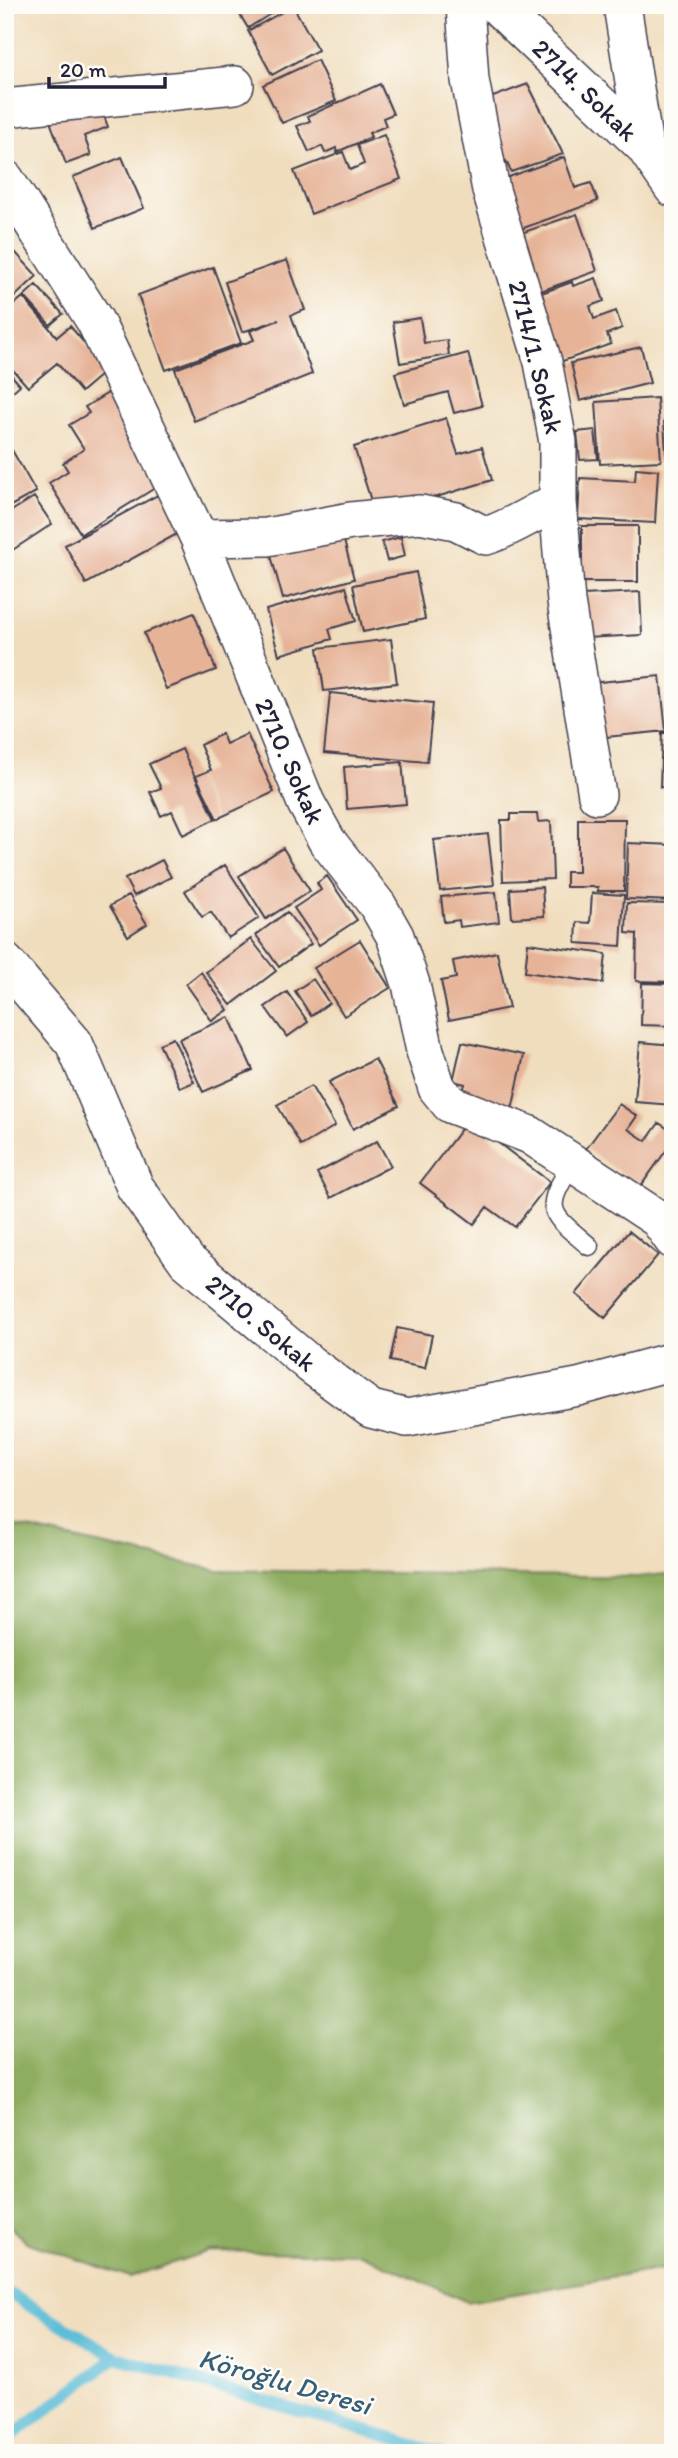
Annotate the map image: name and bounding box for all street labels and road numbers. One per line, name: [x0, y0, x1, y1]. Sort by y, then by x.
street label: 2714. Sokak: [526, 32, 644, 148]
street label: 2714/1. Sokak: [501, 277, 571, 437]
street label: 2710. Sokak: [248, 693, 332, 829]
street label: 2710. Sokak: [199, 1268, 323, 1378]

